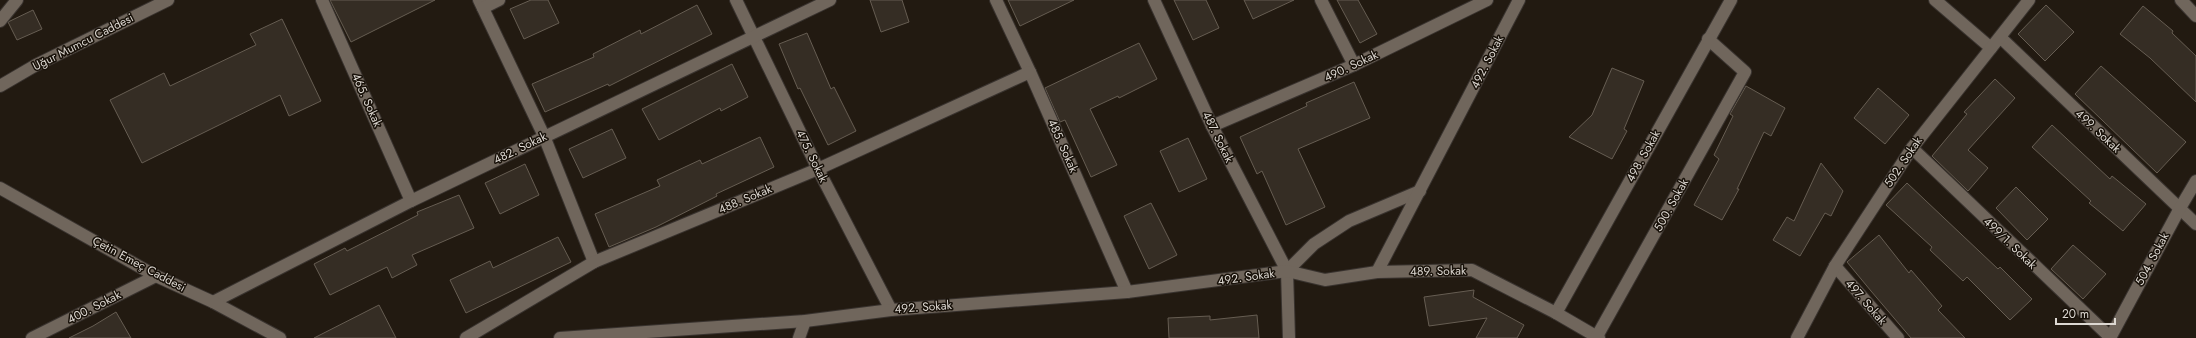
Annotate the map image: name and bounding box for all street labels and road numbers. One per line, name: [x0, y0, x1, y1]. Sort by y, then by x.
street label: Uğur Mumcu Caddesi: [29, 9, 137, 75]
street label: 492. Sokak: [1466, 32, 1508, 92]
street label: 490. Sokak: [1321, 45, 1382, 86]
street label: 465. Sokak: [347, 70, 387, 131]
street label: 499. Sokak: [2071, 105, 2125, 157]
street label: 487. Sokak: [1198, 108, 1238, 166]
street label: 485. Sokak: [1043, 116, 1083, 176]
street label: 498. Sokak: [1621, 126, 1665, 185]
street label: 482. Sokak: [490, 127, 550, 169]
street label: 475. Sokak: [791, 127, 833, 186]
street label: 502. Sokak: [1879, 133, 1927, 191]
street label: 500. Sokak: [1649, 175, 1693, 235]
street label: 488. Sokak: [715, 179, 775, 218]
street label: 499/1. Sokak: [1979, 213, 2041, 274]
street label: 504. Sokak: [2131, 229, 2174, 289]
street label: Çetin Emeç Caddesi: [89, 232, 189, 296]
street label: 489. Sokak: [1410, 261, 1467, 280]
street label: 492. Sokak: [1216, 264, 1276, 290]
street label: 497. Sokak: [1841, 275, 1891, 329]
street label: 400. Sokak: [64, 285, 125, 328]
street label: 492. Sokak: [894, 296, 953, 318]

